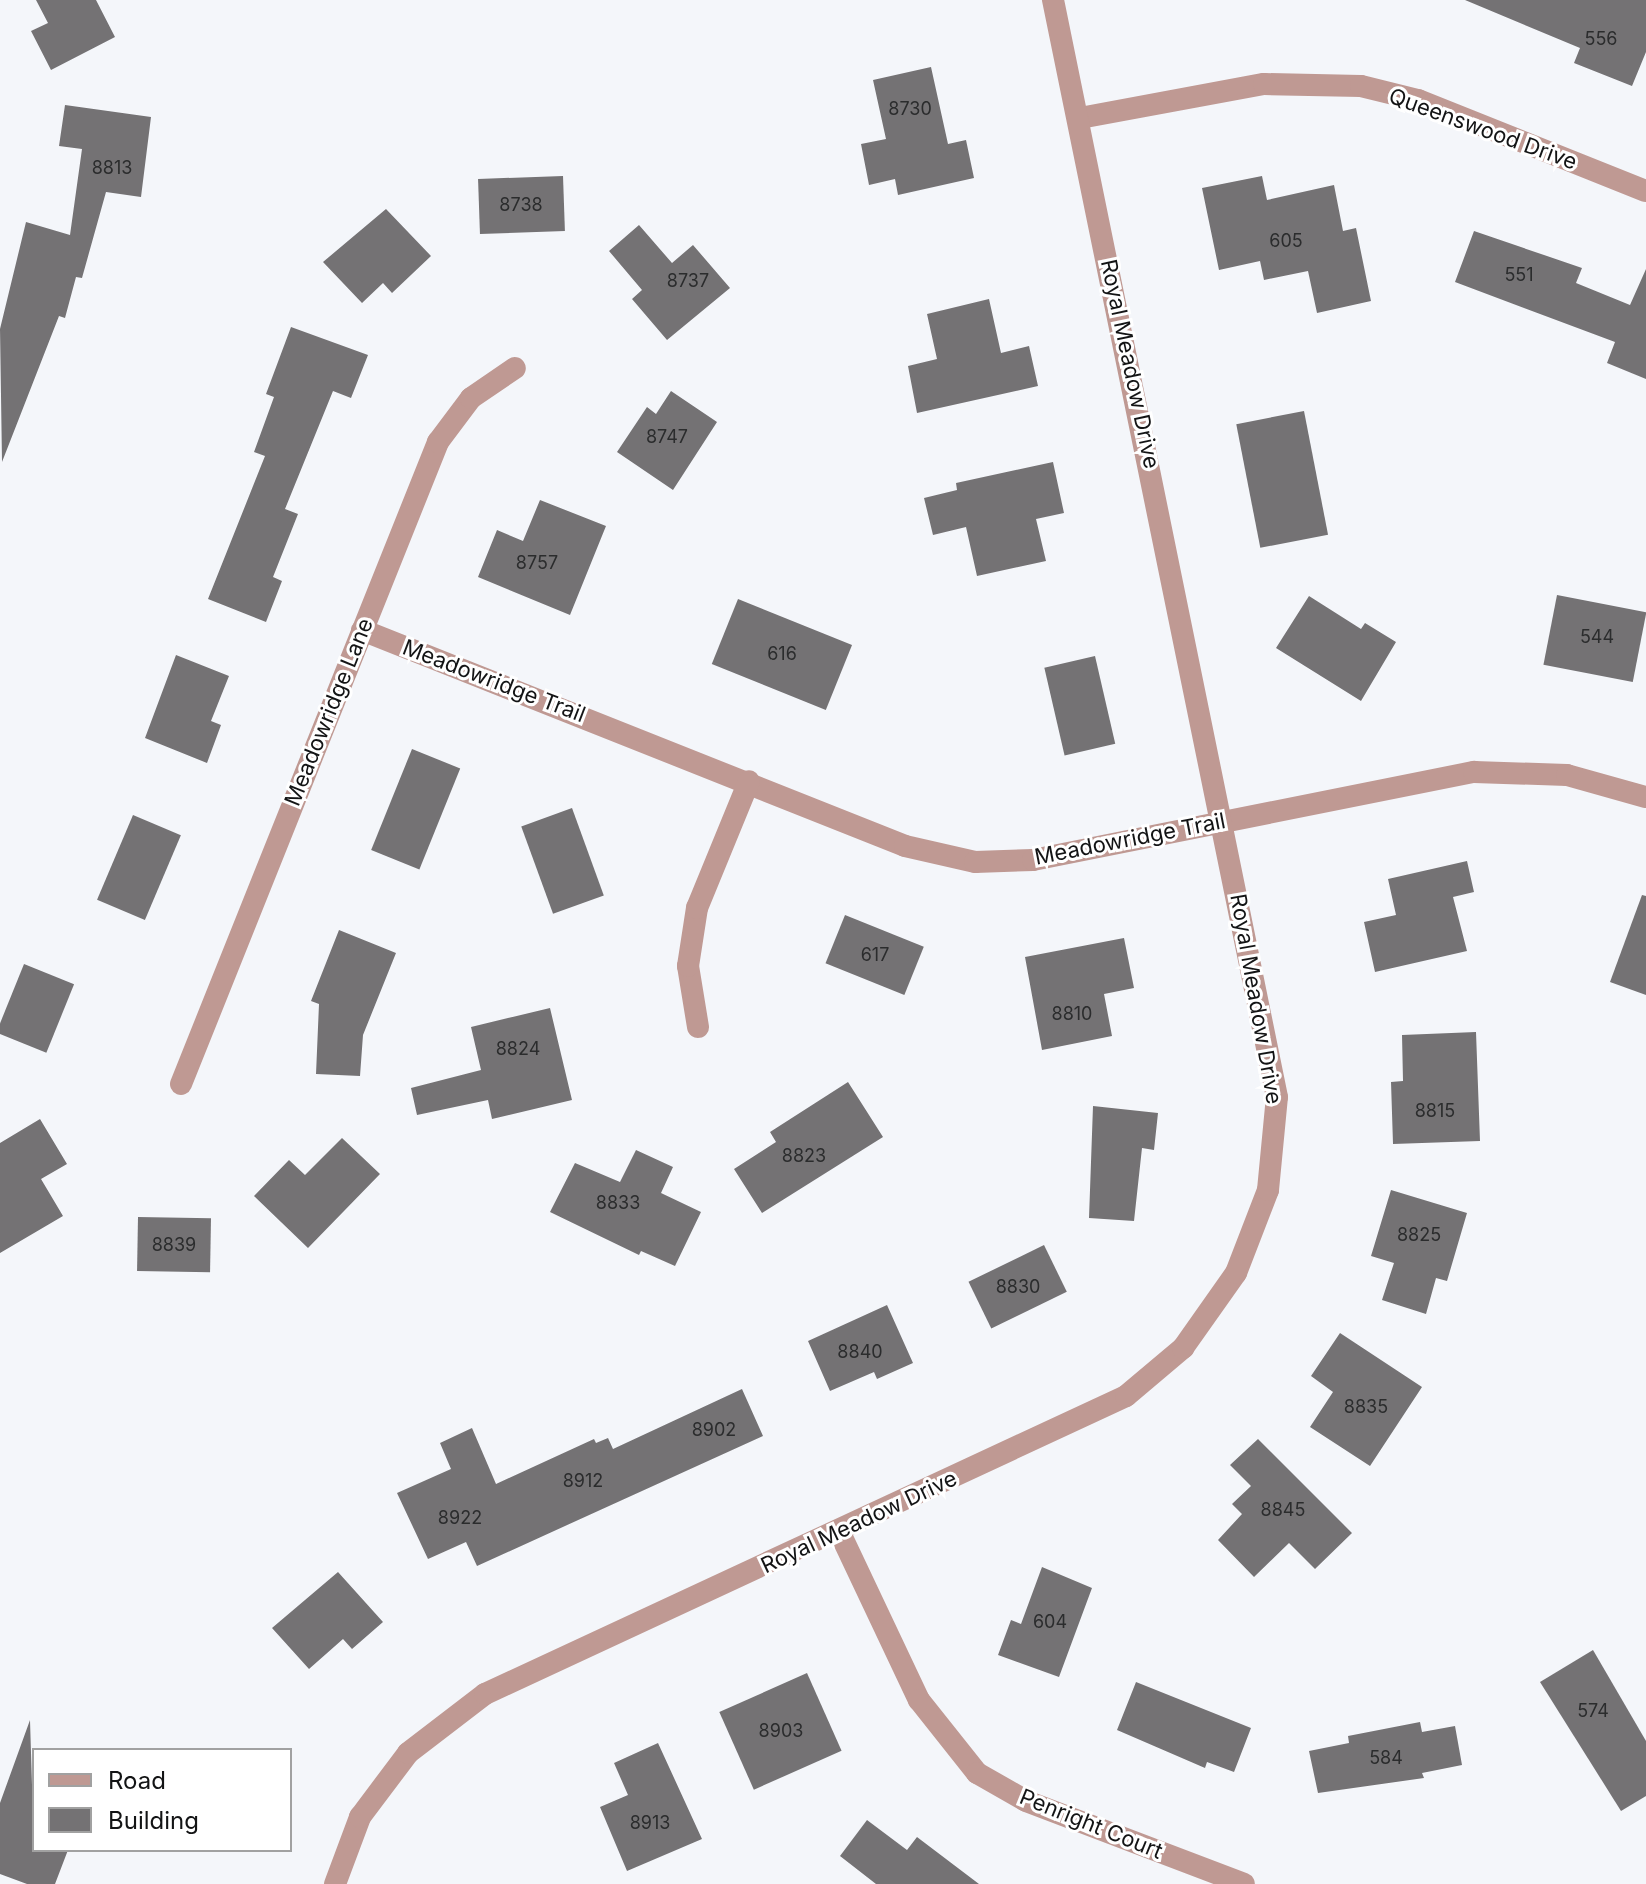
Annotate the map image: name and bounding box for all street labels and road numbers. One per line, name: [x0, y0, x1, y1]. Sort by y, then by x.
street label: Queenswood Drive: [1385, 83, 1581, 175]
street label: Royal Meadow Drive: [1095, 257, 1165, 471]
street label: Meadowridge Lane: [279, 614, 379, 810]
street label: Meadowridge Trail: [399, 634, 589, 728]
street label: Meadowridge Trail: [1032, 808, 1228, 870]
street label: Royal Meadow Drive: [1225, 892, 1287, 1106]
street label: Royal Meadow Drive: [757, 1465, 961, 1579]
street label: Penright Court: [1016, 1783, 1166, 1865]

